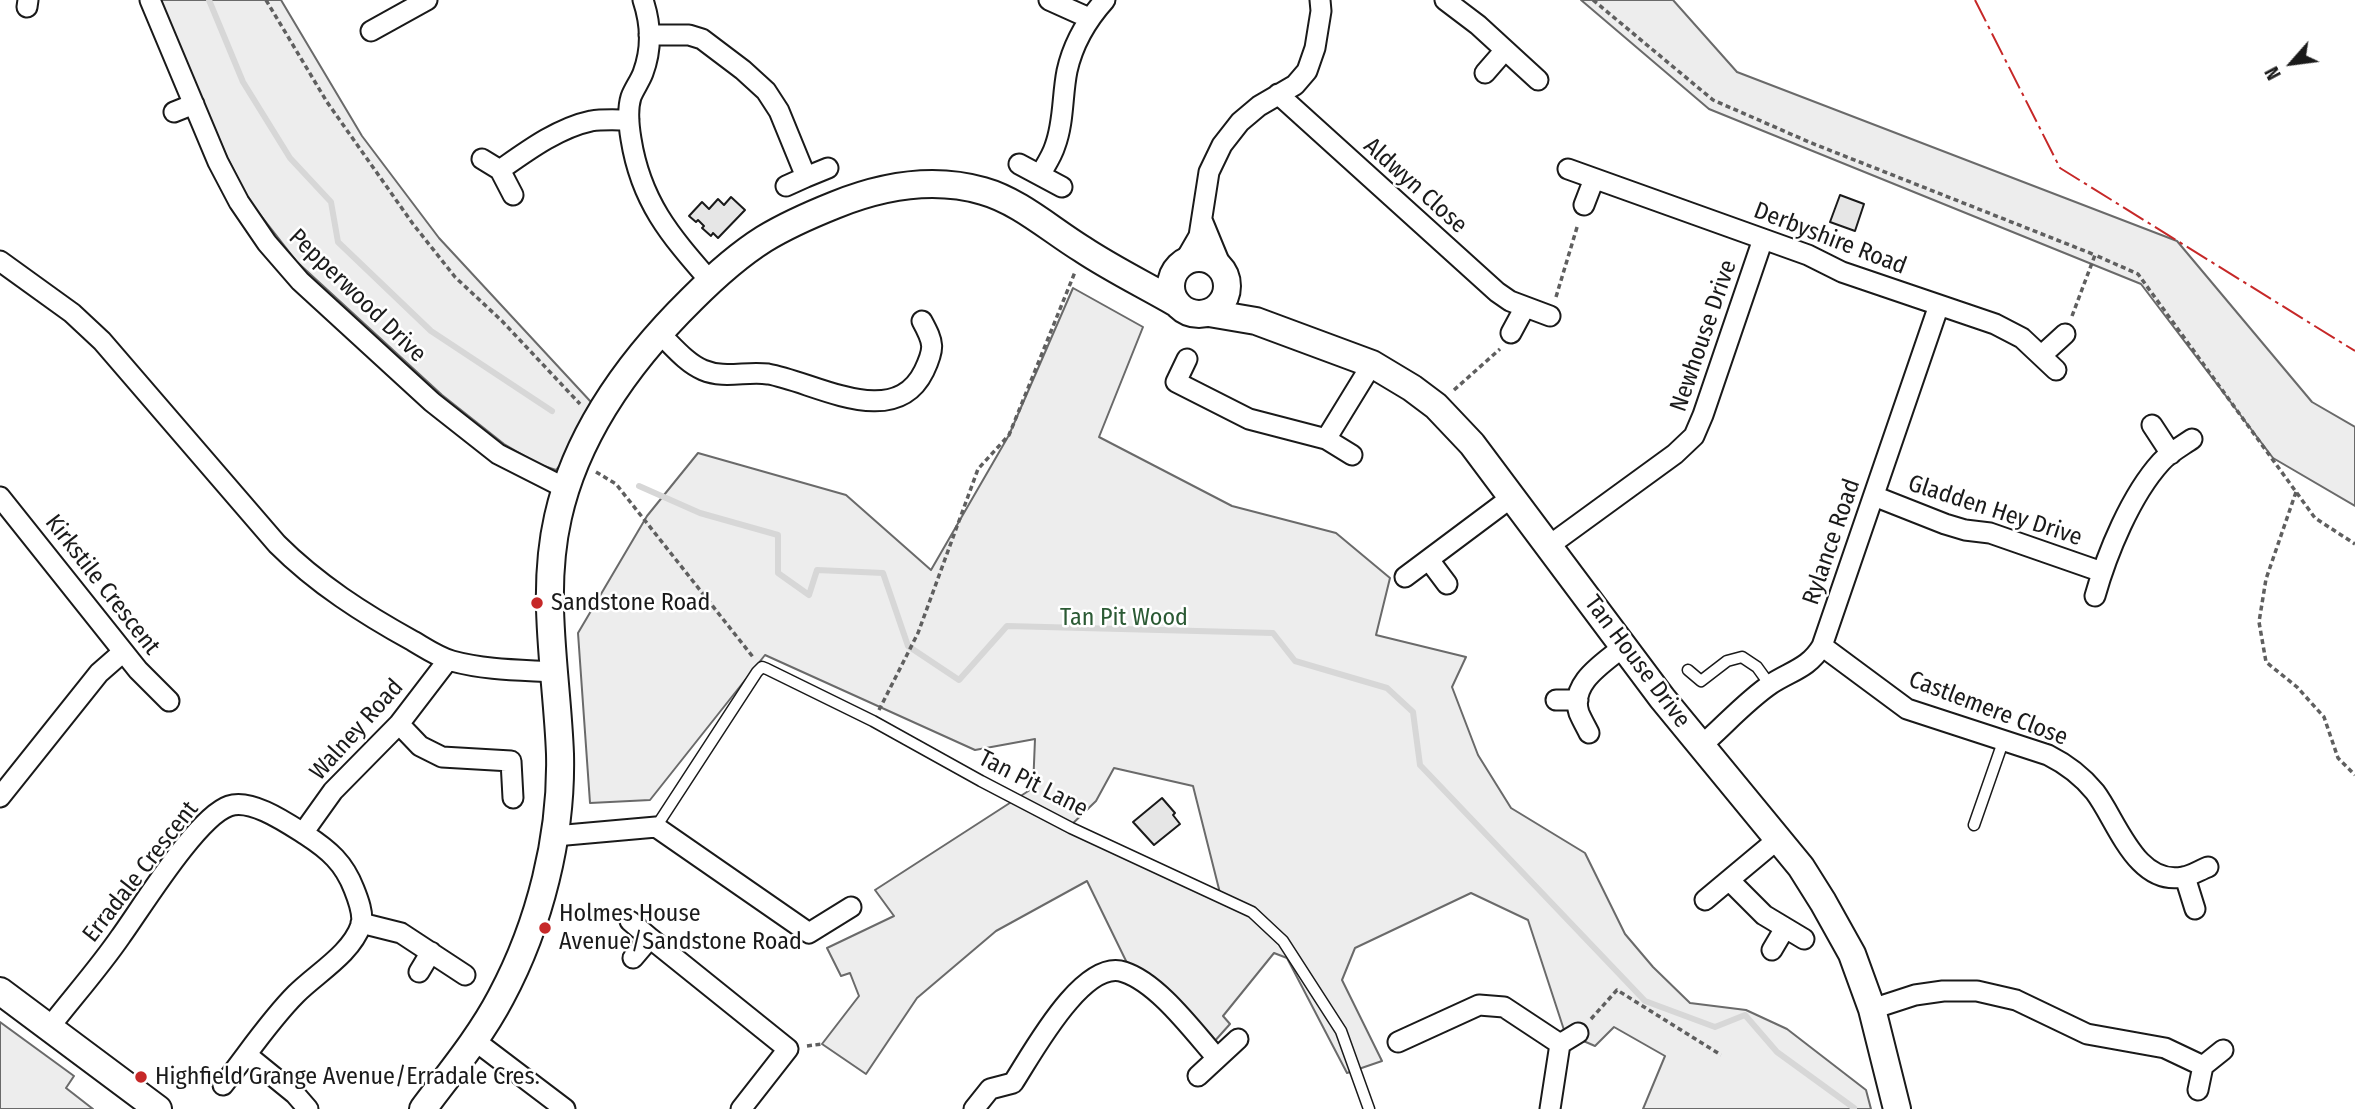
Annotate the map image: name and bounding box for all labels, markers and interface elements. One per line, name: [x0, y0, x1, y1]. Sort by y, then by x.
north arrow: [2257, 28, 2327, 98]
text: N: [2260, 63, 2286, 84]
street label: Aldwyn Close: [1357, 132, 1473, 240]
street label: Derbyshire Road: [1750, 197, 1910, 281]
street label: Pepperwood Drive: [282, 223, 432, 369]
street label: Newhouse Drive: [1665, 256, 1743, 416]
street label: Gladden Hey Drive: [1904, 469, 2086, 553]
street label: Rylance Road: [1797, 475, 1867, 609]
street label: Kirkstile Crescent: [38, 509, 166, 661]
place label: Sandstone Road: [551, 589, 710, 617]
street label: Tan House Drive: [1578, 590, 1696, 734]
marker: Sandstone Road: [529, 595, 545, 611]
park label: Tan Pit Wood: [1060, 604, 1188, 632]
street label: Castlemere Close: [1904, 665, 2072, 753]
street label: Walney Road: [304, 674, 410, 786]
street label: Tan Pit Lane: [974, 744, 1092, 824]
street label: Erradale Crescent: [77, 796, 205, 948]
place label: Holmes House Avenue/Sandstone Road: [559, 900, 802, 956]
marker: Holmes House Avenue/Sandstone Road: [537, 920, 553, 936]
place label: Highfield Grange Avenue/Erradale Cres.: [155, 1063, 540, 1091]
marker: Highfield Grange Avenue/Erradale Cres.: [133, 1069, 149, 1085]

